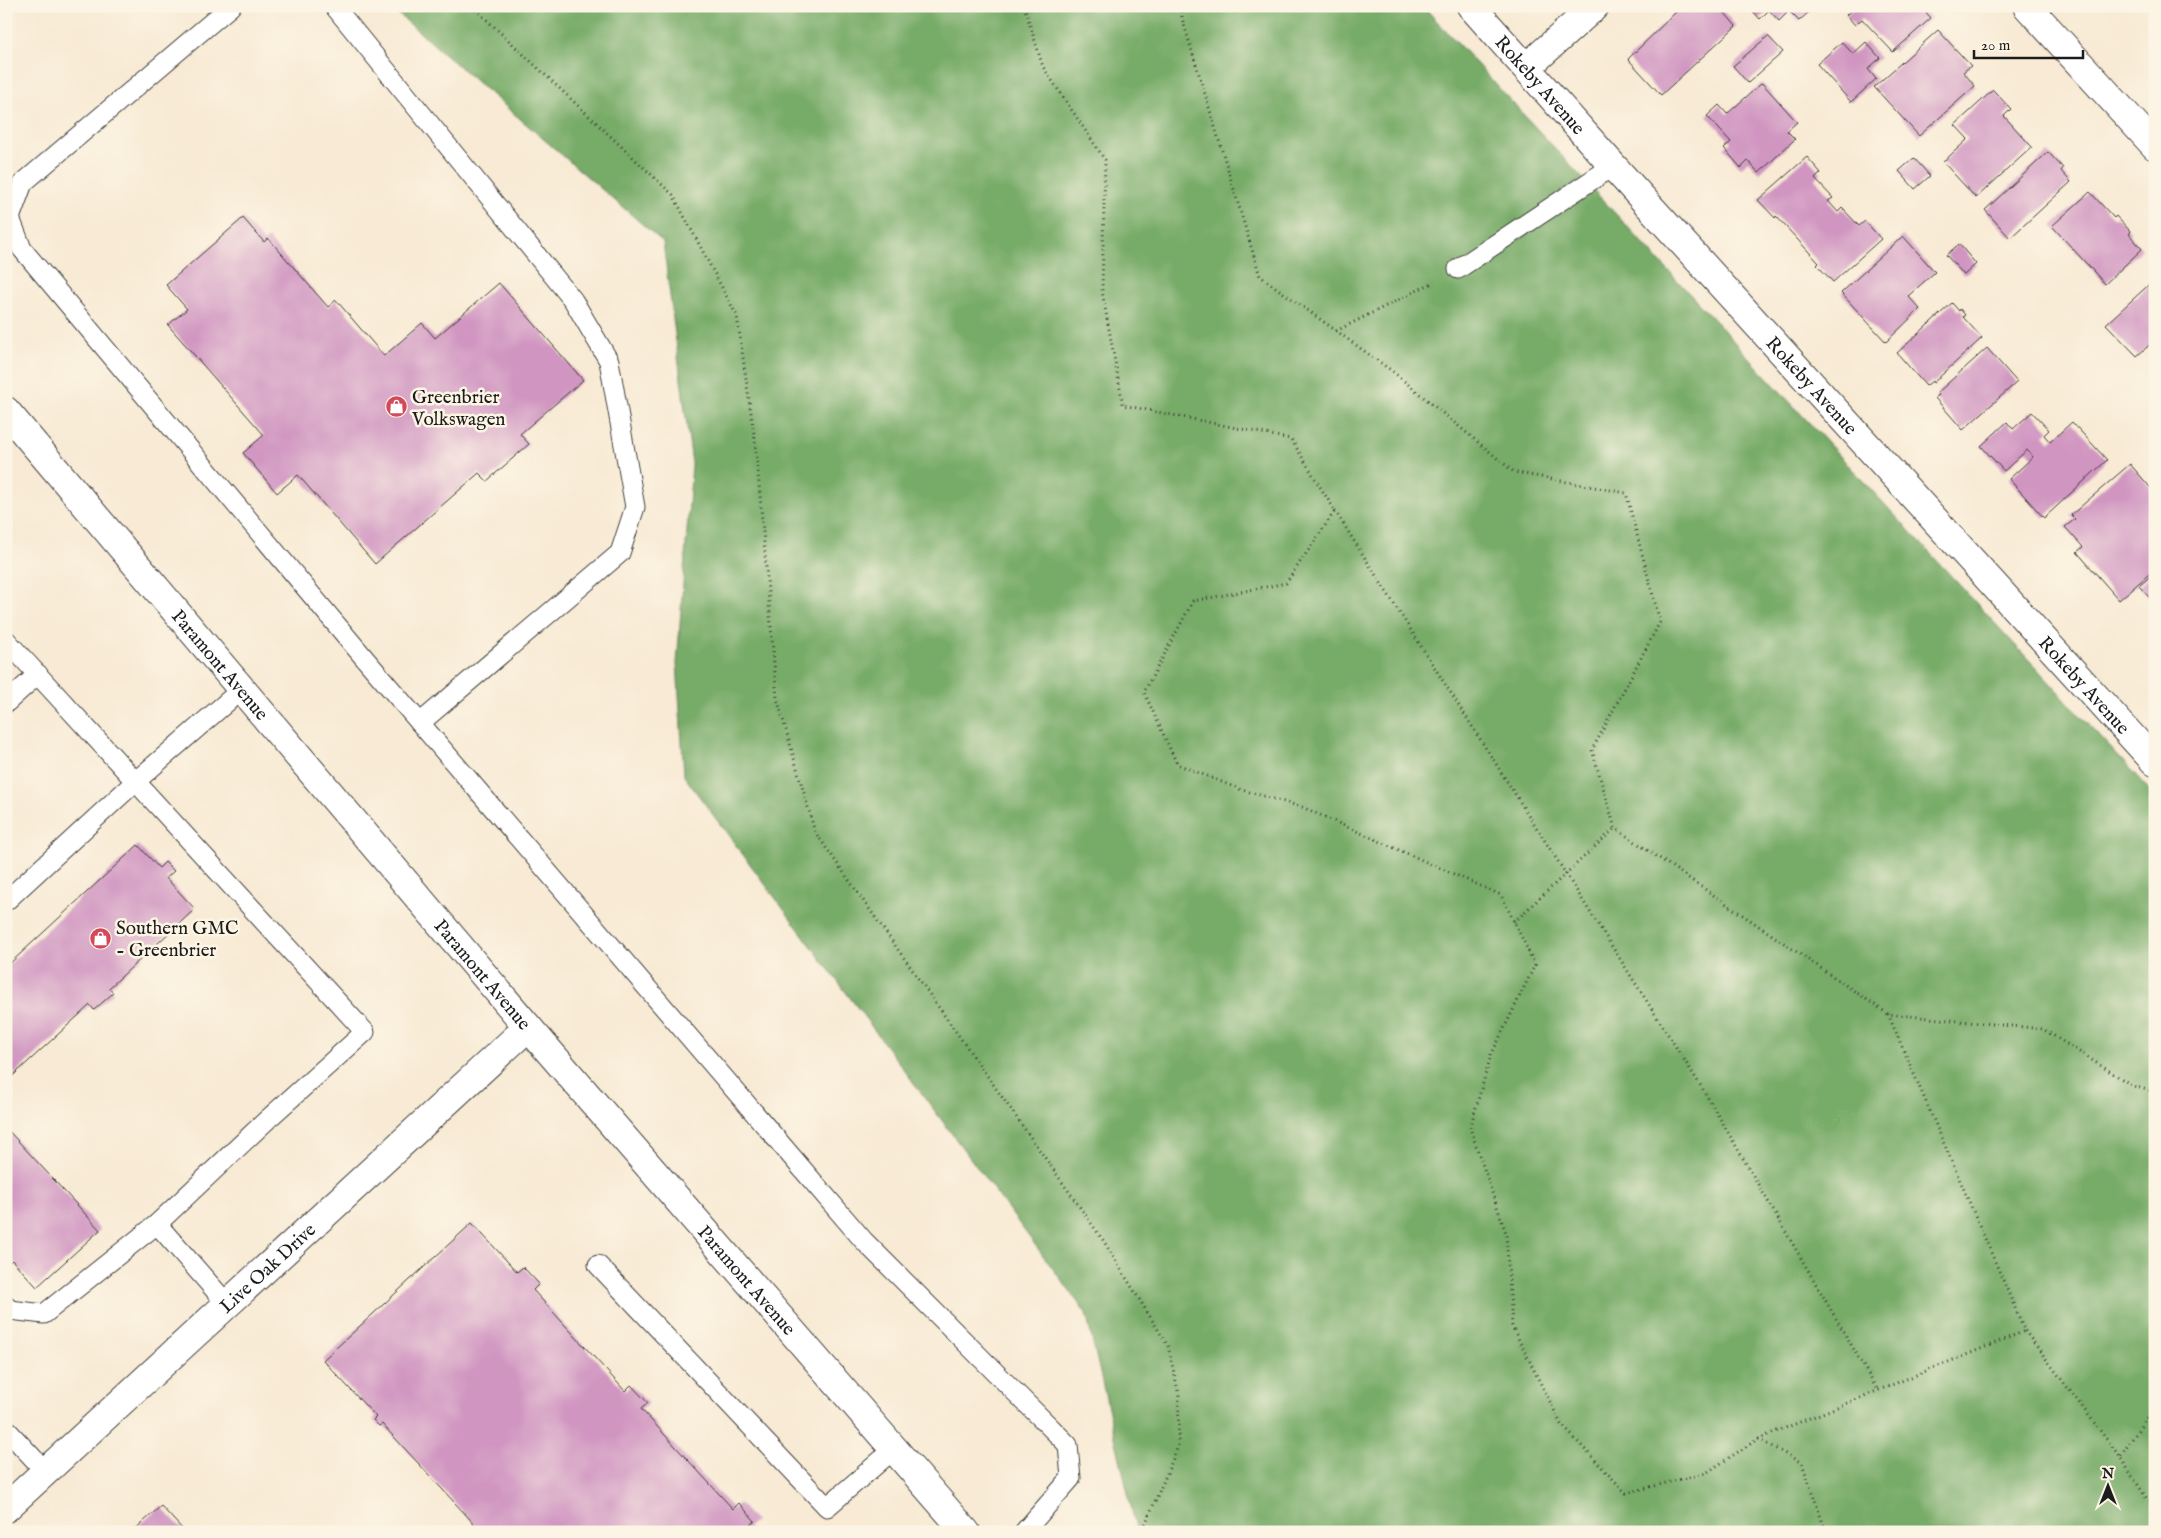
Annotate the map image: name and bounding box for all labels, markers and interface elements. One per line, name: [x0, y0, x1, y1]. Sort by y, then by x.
scale bar: [1974, 28, 2082, 60]
street label: Rokeby Avenue: [1489, 31, 1590, 141]
text: 20 m: [1981, 36, 2011, 55]
street label: Rokeby Avenue: [1760, 332, 1862, 441]
place label: Greenbrier Volkswagen: [411, 386, 505, 432]
shop icon: Greenbrier Volkswagen: [384, 395, 408, 419]
street label: Paramont Avenue: [165, 605, 273, 726]
street label: Rokeby Avenue: [2032, 632, 2134, 740]
street label: Paramont Avenue: [428, 915, 536, 1036]
place label: Southern GMC - Greenbrier: [116, 917, 239, 963]
shop icon: Southern GMC - Greenbrier: [88, 926, 112, 950]
street label: Live Oak Drive: [215, 1218, 322, 1319]
street label: Paramont Avenue: [691, 1221, 800, 1341]
north arrow: [2084, 1460, 2134, 1510]
text: N: [2101, 1465, 2114, 1483]

